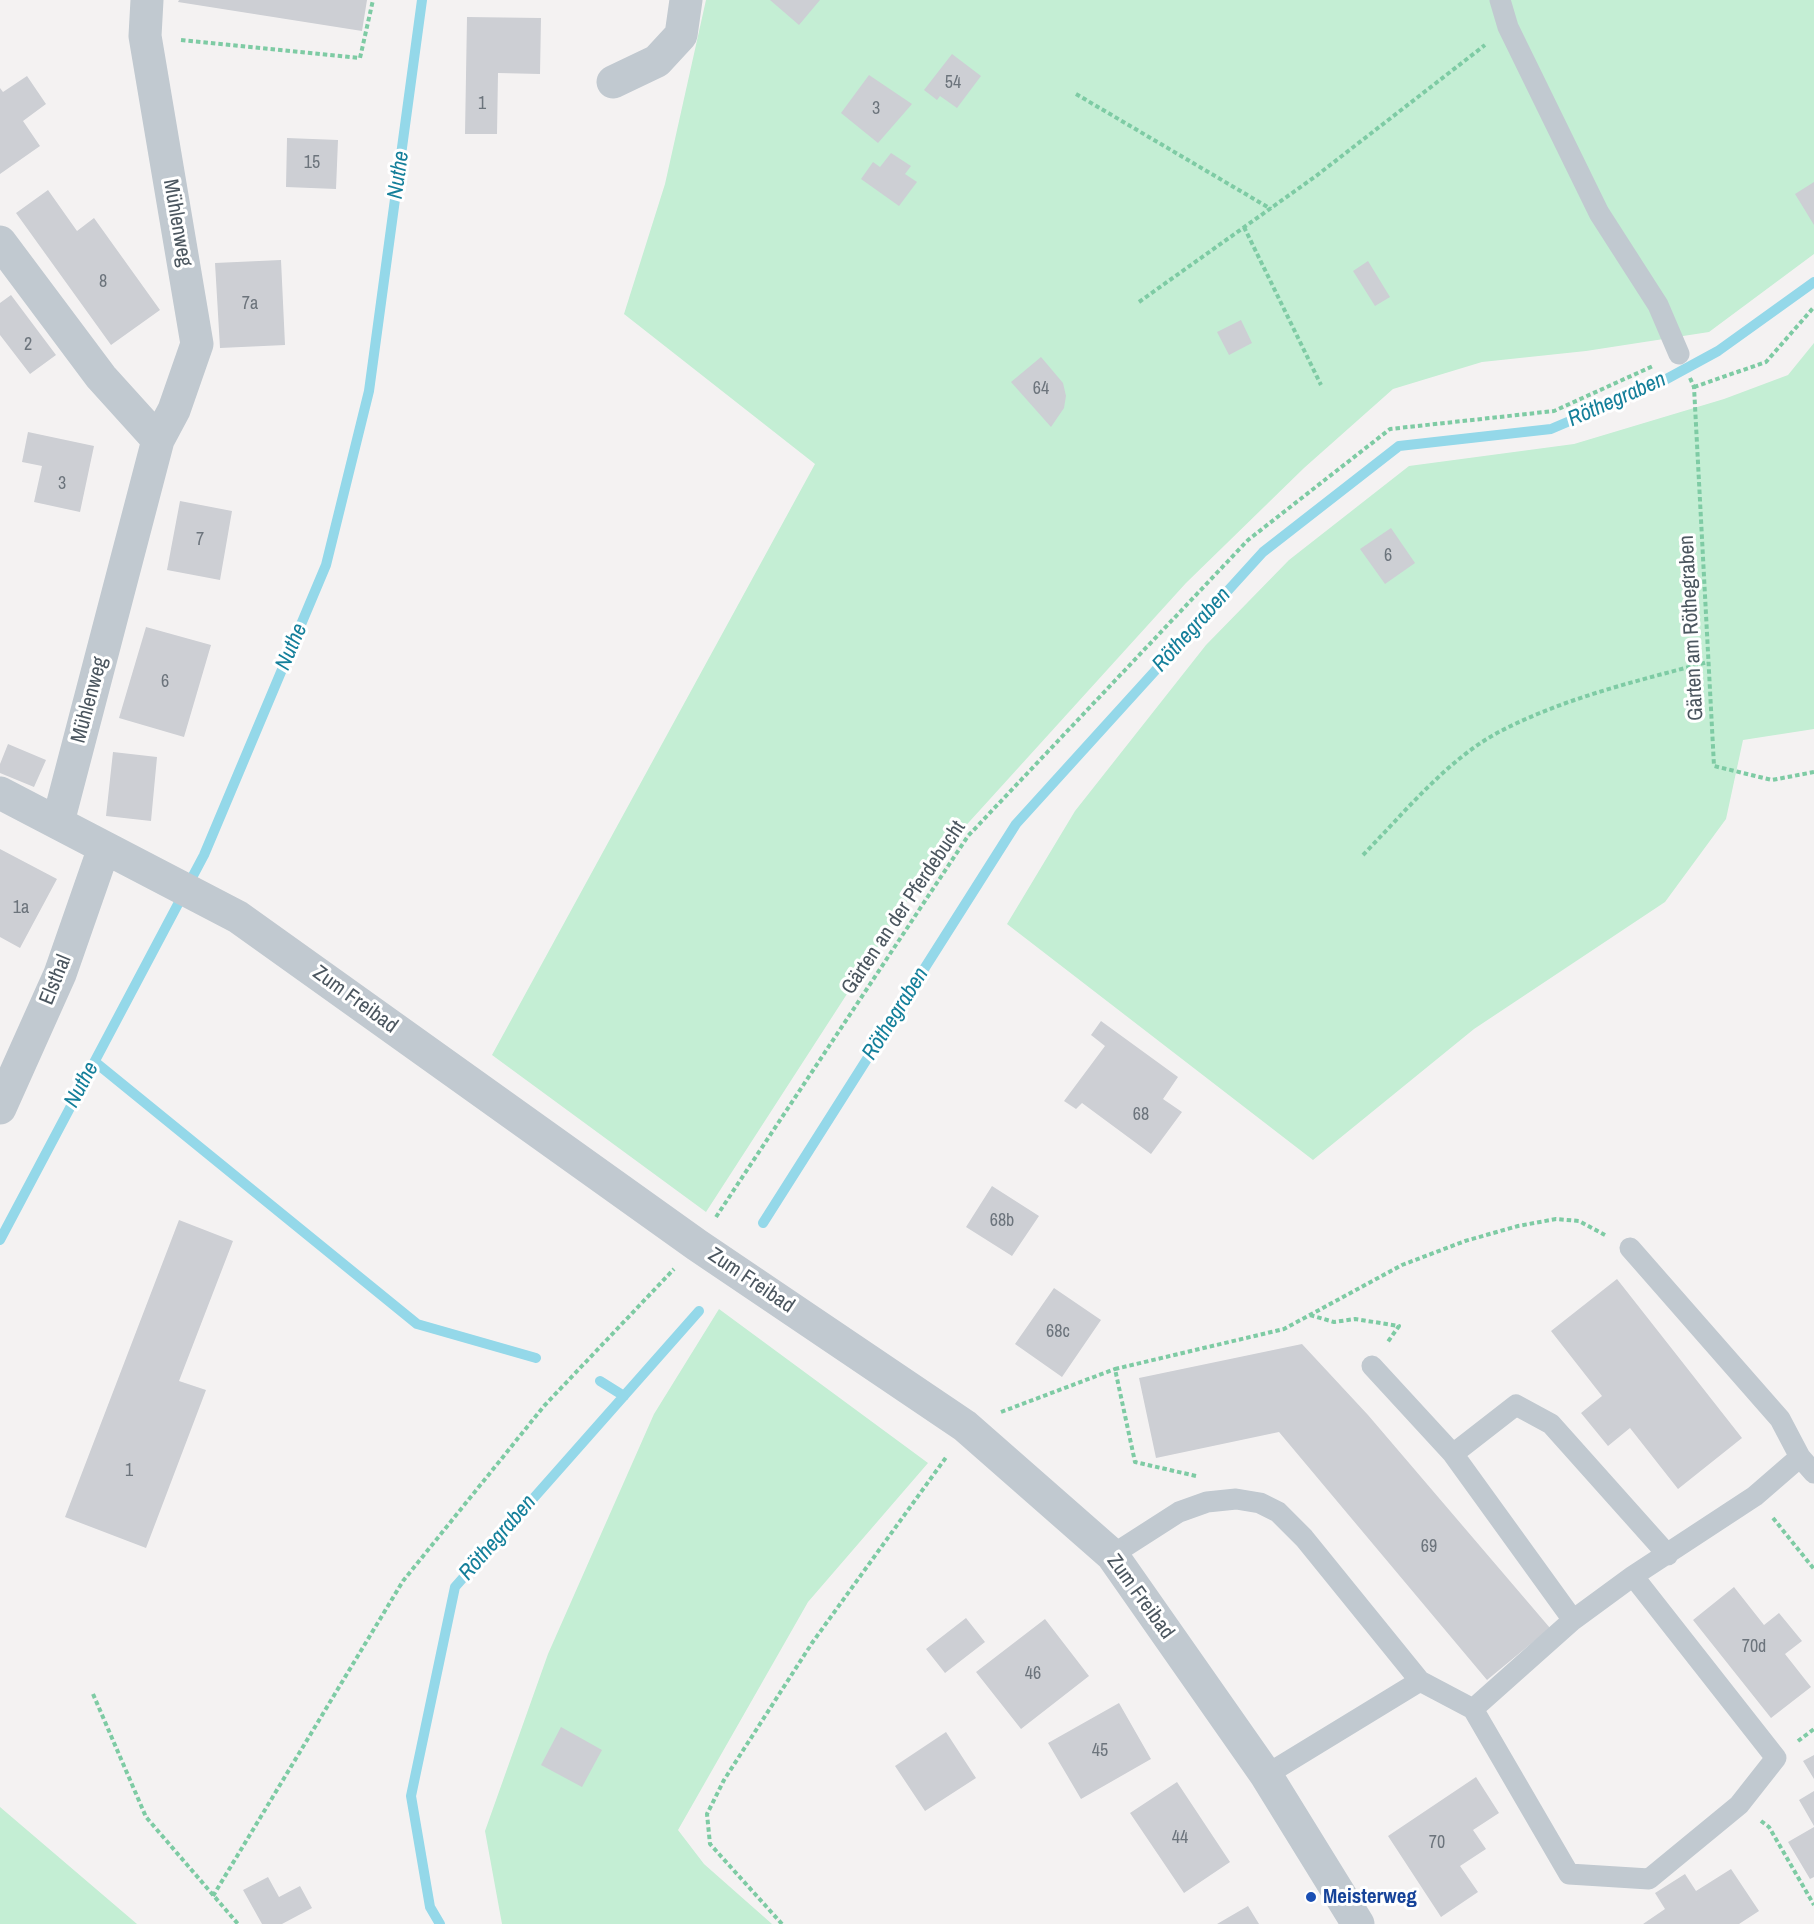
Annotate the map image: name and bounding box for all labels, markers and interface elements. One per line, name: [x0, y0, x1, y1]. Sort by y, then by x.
house number: 54: [945, 72, 961, 94]
house number: 1: [478, 93, 486, 115]
house number: 3: [872, 98, 880, 120]
water label: Nuthe: [383, 149, 415, 201]
house number: 15: [304, 152, 320, 174]
street label: Mühlenweg: [157, 177, 197, 269]
house number: 8: [99, 271, 107, 293]
house number: 7a: [242, 293, 258, 315]
house number: 2: [24, 334, 32, 356]
water label: Röthegraben: [1564, 367, 1670, 433]
house number: 64: [1033, 378, 1049, 400]
house number: 3: [58, 473, 66, 495]
house number: 7: [196, 529, 204, 551]
street label: Gärten am Röthegraben: [1675, 535, 1709, 721]
house number: 6: [1384, 545, 1392, 567]
water label: Röthegraben: [1147, 582, 1237, 678]
water label: Nuthe: [270, 620, 314, 674]
street label: Mühlenweg: [66, 654, 114, 746]
house number: 6: [161, 671, 169, 693]
street label: Gärten an der Pferdebucht: [837, 816, 971, 1000]
house number: 1a: [13, 897, 29, 919]
street label: Elsthal: [35, 951, 77, 1009]
street label: Zum Freibad: [308, 961, 402, 1039]
water label: Röthegraben: [857, 963, 935, 1065]
water label: Nuthe: [59, 1058, 105, 1112]
house number: 68: [1133, 1104, 1149, 1126]
house number: 68b: [990, 1210, 1014, 1232]
street label: Zum Freibad: [703, 1243, 799, 1319]
house number: 68c: [1046, 1321, 1070, 1343]
house number: 1: [125, 1460, 133, 1482]
water label: Röthegraben: [454, 1490, 542, 1586]
house number: 69: [1421, 1536, 1437, 1558]
street label: Zum Freibad: [1101, 1550, 1179, 1644]
house number: 70d: [1742, 1636, 1766, 1658]
house number: 46: [1025, 1663, 1041, 1685]
house number: 45: [1092, 1740, 1108, 1762]
house number: 44: [1172, 1827, 1188, 1849]
house number: 70: [1429, 1832, 1445, 1854]
place label: Meisterweg: [1323, 1884, 1417, 1910]
marker: Meisterweg: [1304, 1890, 1318, 1904]

